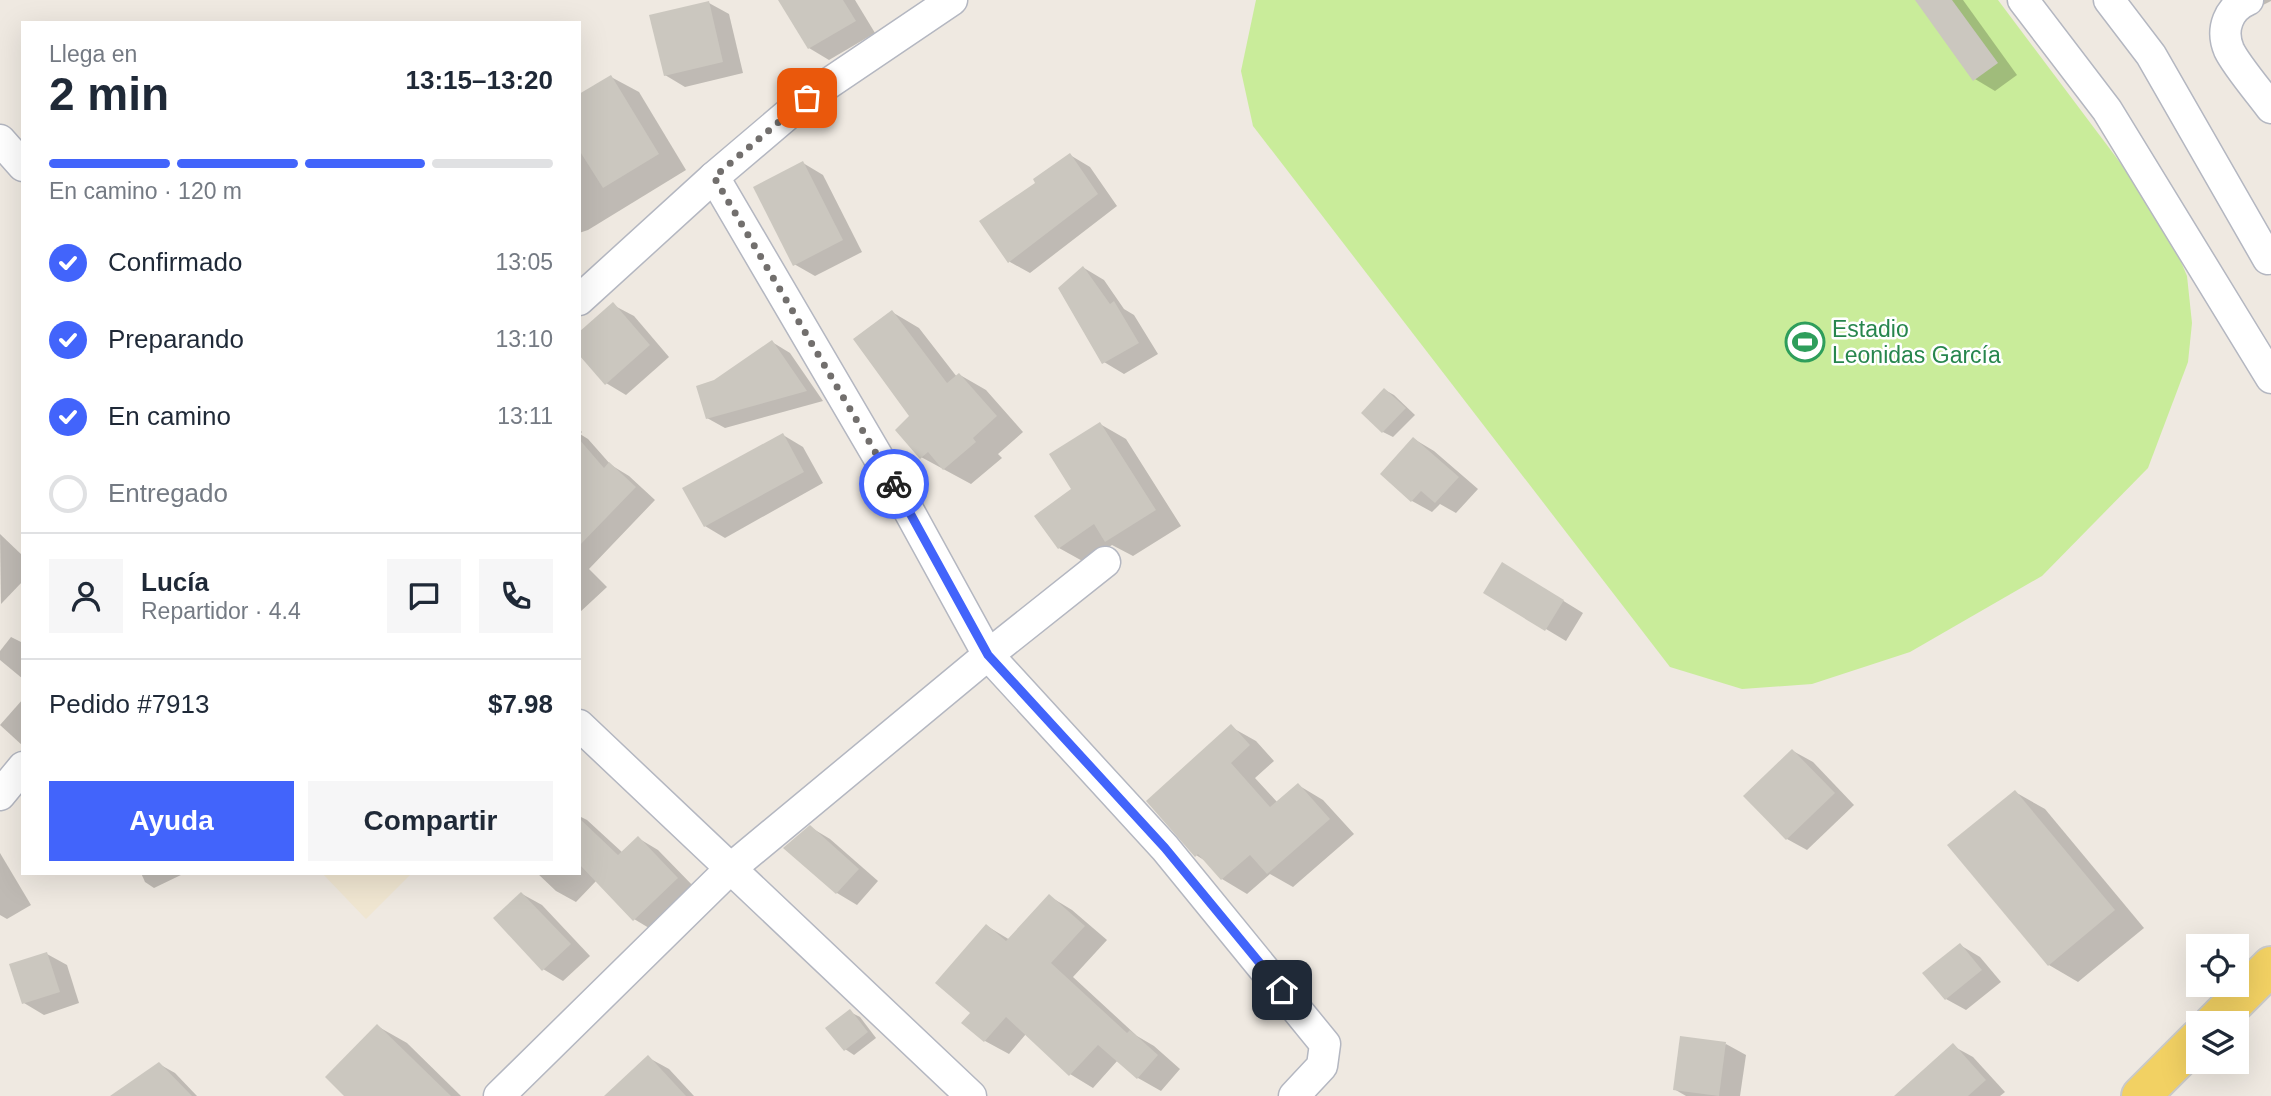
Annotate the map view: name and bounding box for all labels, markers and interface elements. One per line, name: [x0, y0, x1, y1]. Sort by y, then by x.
text: Llega en: [49, 41, 137, 67]
text: 13:15–13:20: [406, 65, 553, 95]
text: 2 min: [49, 68, 169, 120]
pin: [777, 68, 837, 128]
icon: bag: [788, 79, 826, 117]
text: En camino · 120 m: [49, 178, 242, 204]
icon: check: [49, 244, 87, 282]
text: Confirmado: [108, 247, 242, 277]
text: 13:05: [495, 249, 553, 275]
place label: Estadio Leonidas García: [1832, 316, 2001, 368]
icon: check: [49, 321, 87, 359]
sports icon: Estadio Leonidas García: [1784, 321, 1826, 363]
text: Preparando: [108, 324, 244, 354]
text: 13:10: [495, 326, 553, 352]
icon: check: [49, 398, 87, 436]
text: En camino: [108, 401, 231, 431]
text: 13:11: [497, 403, 553, 429]
courier: [859, 449, 929, 519]
icon: bike: [875, 465, 913, 503]
text: Entregado: [108, 478, 228, 508]
button: person: [49, 559, 123, 633]
button: chat: [387, 559, 461, 633]
button: phone: [479, 559, 553, 633]
text: Lucía: [141, 567, 209, 597]
text: Repartidor · 4.4: [141, 598, 301, 624]
text: Pedido #7913: [49, 689, 209, 719]
text: $7.98: [488, 689, 553, 719]
button: Ayuda: [49, 781, 294, 861]
button: Compartir: [308, 781, 553, 861]
map controls: [2186, 934, 2249, 1074]
button: locate: [2186, 934, 2249, 997]
pin: [1252, 960, 1312, 1020]
icon: home: [1263, 971, 1301, 1009]
button: layers: [2186, 1011, 2249, 1074]

